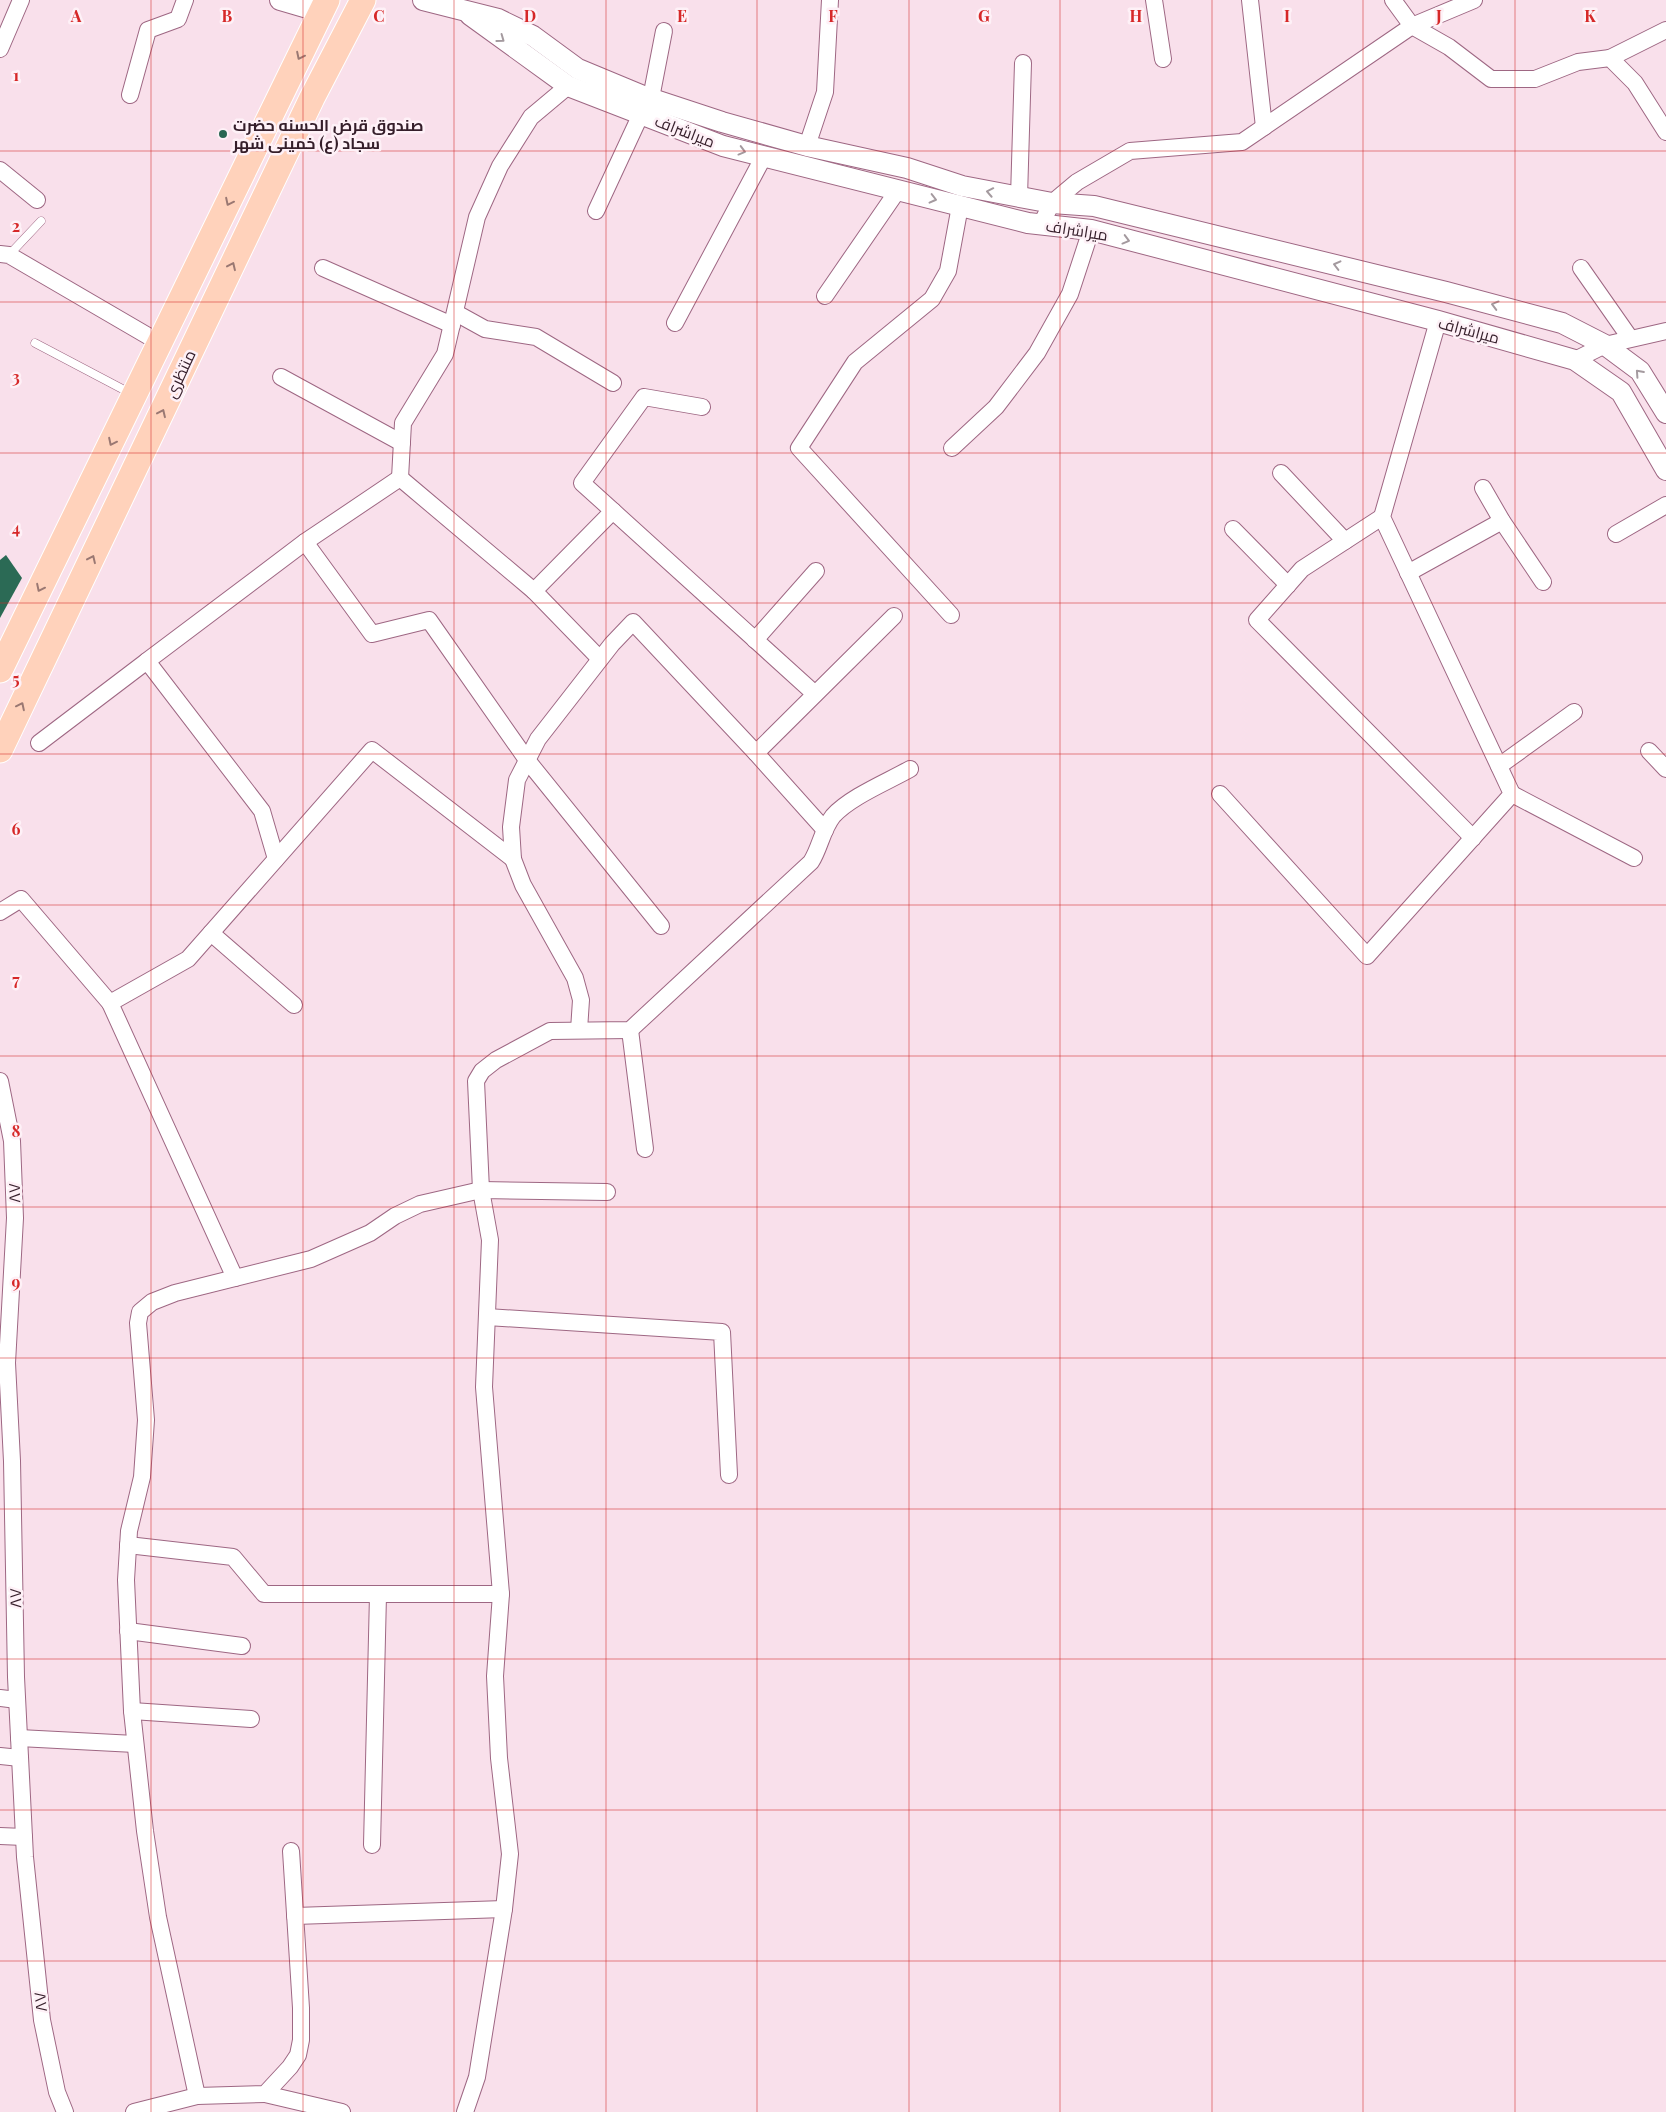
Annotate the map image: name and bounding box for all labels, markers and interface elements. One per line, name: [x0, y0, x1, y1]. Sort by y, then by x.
text: A: [70, 5, 82, 26]
text: B: [222, 5, 233, 26]
text: C: [373, 5, 385, 26]
text: D: [524, 5, 536, 26]
text: E: [677, 5, 687, 26]
text: F: [828, 5, 838, 26]
text: G: [978, 5, 990, 26]
text: H: [1130, 5, 1143, 26]
text: I: [1284, 5, 1290, 26]
text: J: [1435, 5, 1442, 26]
text: K: [1584, 5, 1596, 26]
one-way arrow: [495, 33, 505, 42]
one-way arrow: [296, 51, 306, 60]
text: 1: [13, 64, 19, 85]
street label: میراشراف: [652, 109, 718, 152]
place label: صندوق قرض الحسنه حضرت سجاد (ع) خمینی شهر: [232, 114, 424, 154]
marker: صندوق قرض الحسنه حضرت سجاد (ع) خمینی شهر: [217, 128, 229, 140]
one-way arrow: [737, 145, 746, 155]
one-way arrow: [986, 187, 995, 197]
one-way arrow: [929, 193, 938, 204]
one-way arrow: [225, 197, 235, 206]
street label: میراشراف: [1044, 214, 1110, 245]
text: 2: [12, 215, 20, 236]
one-way arrow: [1122, 234, 1131, 245]
one-way arrow: [1332, 260, 1341, 271]
one-way arrow: [225, 262, 236, 271]
one-way arrow: [1491, 300, 1499, 310]
street label: میراشراف: [1436, 311, 1502, 348]
street label: منتظری: [159, 346, 201, 402]
text: 3: [12, 366, 20, 387]
one-way arrow: [1636, 369, 1645, 378]
one-way arrow: [156, 409, 166, 418]
one-way arrow: [107, 437, 118, 446]
text: 4: [12, 517, 20, 538]
one-way arrow: [86, 556, 96, 565]
one-way arrow: [36, 583, 46, 592]
text: 5: [12, 668, 20, 689]
one-way arrow: [15, 702, 26, 711]
text: 6: [12, 818, 21, 839]
text: 7: [12, 969, 20, 990]
text: 8: [12, 1120, 21, 1141]
street label: ۸۷: [3, 1183, 24, 1203]
text: 9: [12, 1271, 21, 1292]
street label: ۸۷: [4, 1588, 25, 1608]
street label: ۸۷: [28, 1991, 51, 2013]

